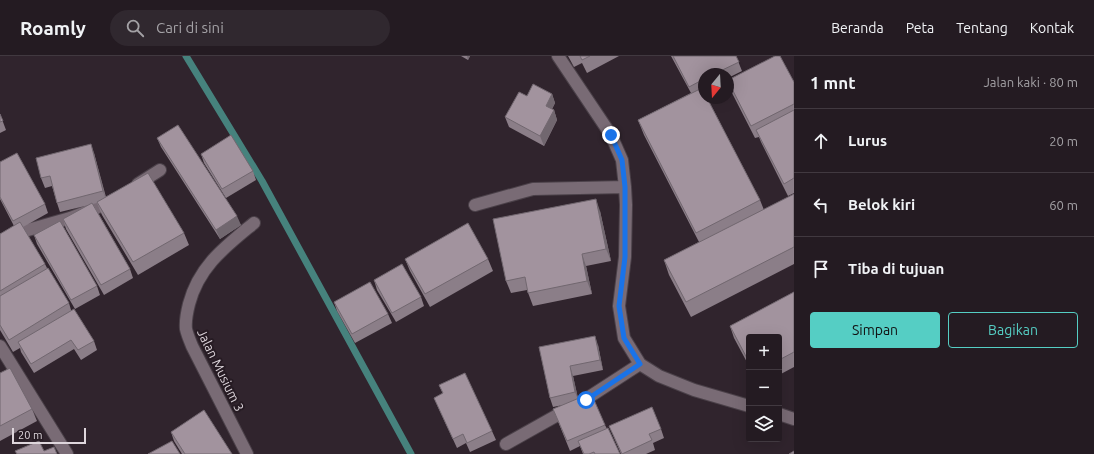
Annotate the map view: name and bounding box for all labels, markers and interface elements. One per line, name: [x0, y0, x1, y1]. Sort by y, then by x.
search box: [110, 10, 390, 46]
text: Roamly: [20, 17, 86, 39]
icon: search: [124, 17, 146, 39]
text: Cari di sini: [156, 19, 224, 36]
text: Beranda: [831, 20, 884, 36]
text: Peta: [906, 20, 934, 36]
text: Tentang: [956, 20, 1008, 36]
text: Kontak: [1030, 20, 1074, 36]
north arrow: [698, 68, 734, 104]
text: 1 mnt: [810, 73, 856, 92]
text: Jalan kaki · 80 m: [983, 75, 1078, 89]
route end: [602, 126, 620, 144]
icon: ahead: [810, 130, 832, 152]
text: Lurus: [848, 132, 887, 149]
text: 20 m: [1049, 134, 1078, 148]
icon: left: [810, 194, 832, 216]
text: Belok kiri: [848, 196, 915, 213]
text: 60 m: [1049, 198, 1078, 212]
icon: arrive: [810, 258, 832, 280]
text: Tiba di tujuan: [848, 260, 944, 277]
button: Simpan: [810, 312, 940, 348]
button: Bagikan: [948, 312, 1078, 348]
street label: Jalan Musium 3: [195, 326, 247, 414]
map controls: [746, 334, 782, 442]
button: +: [746, 334, 782, 370]
button: −: [746, 370, 782, 406]
route start: [577, 391, 595, 409]
button: layers: [746, 406, 782, 442]
scale bar: [12, 426, 86, 445]
text: 20 m: [18, 429, 42, 441]

